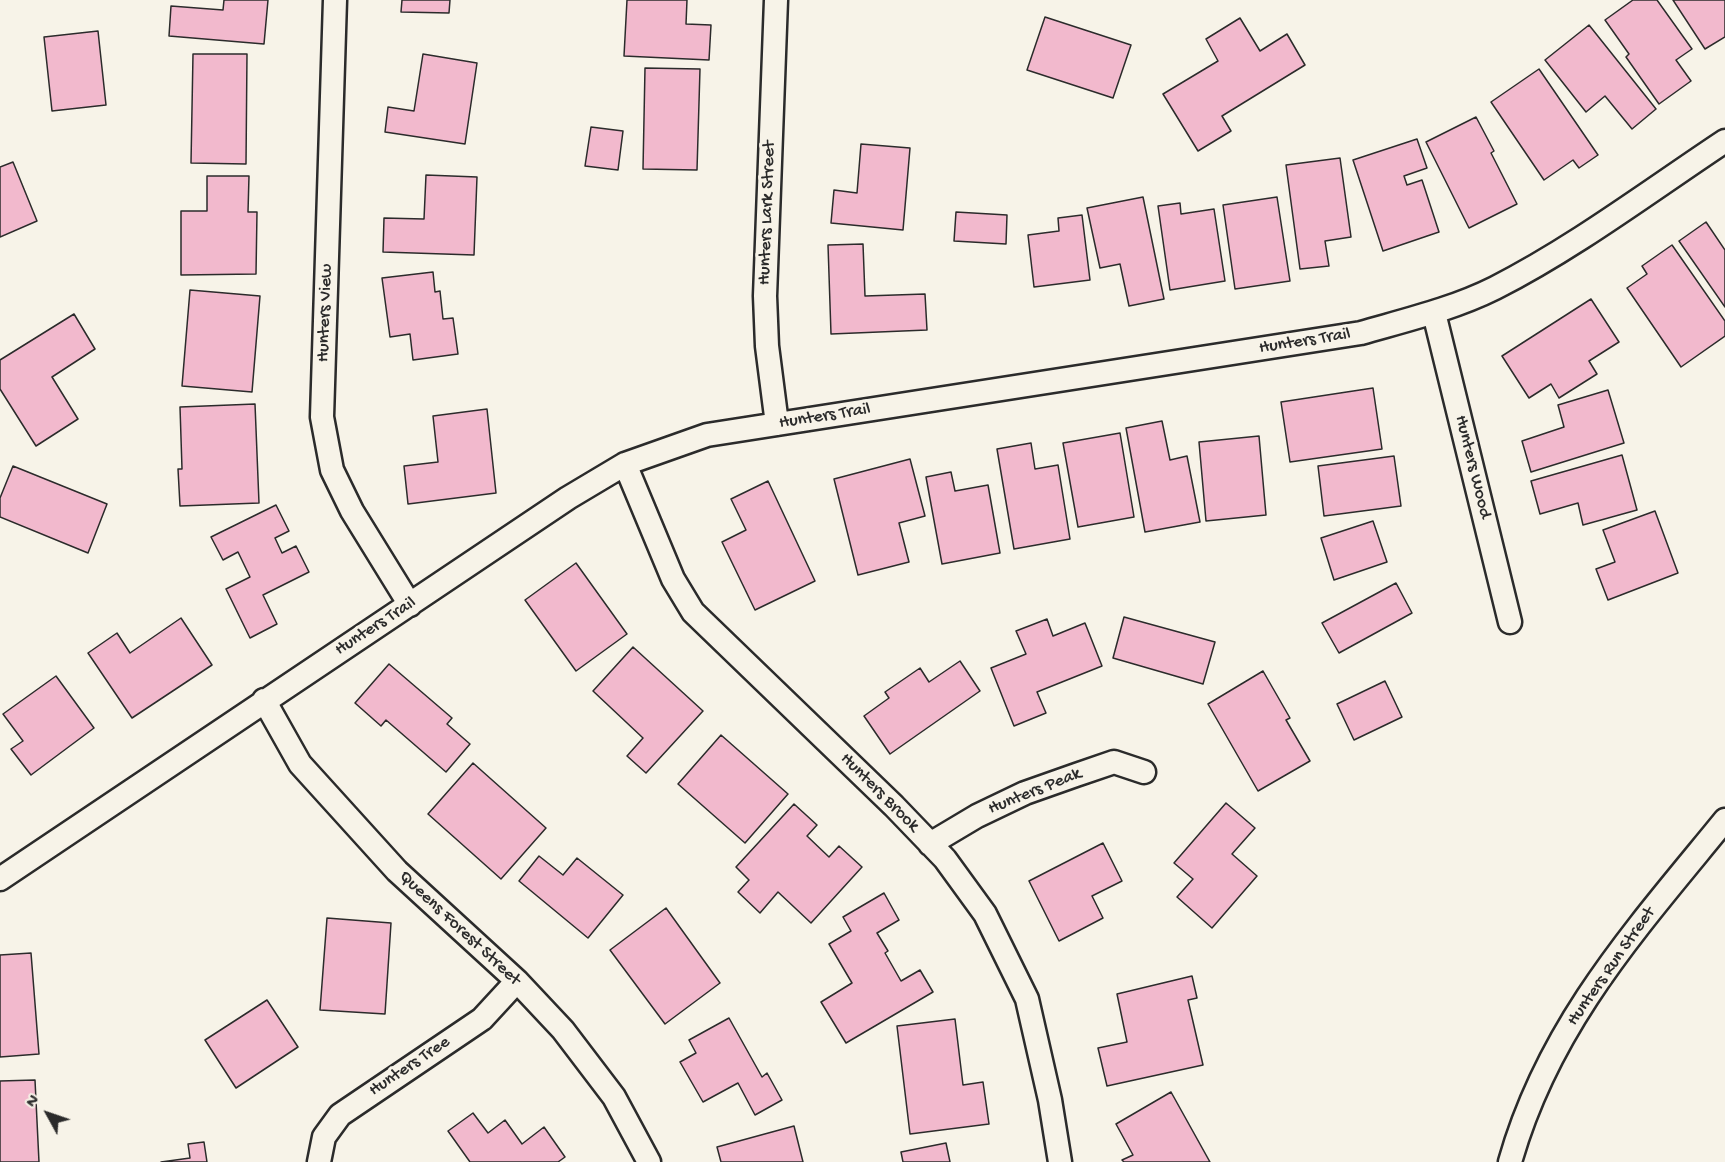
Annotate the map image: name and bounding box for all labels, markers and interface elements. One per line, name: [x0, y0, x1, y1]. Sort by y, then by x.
street label: Hunters Lark Street: [755, 140, 781, 286]
street label: Hunters View: [313, 263, 339, 363]
street label: Hunters Trail: [1258, 324, 1352, 360]
street label: Hunters Trail: [778, 399, 872, 435]
street label: Hunters Wood: [1449, 413, 1495, 521]
street label: Hunters Trail: [331, 593, 421, 661]
street label: Hunters Brook: [835, 749, 923, 837]
street label: Hunters Peak: [985, 764, 1085, 820]
street label: Queens Forest Street: [393, 867, 525, 991]
street label: Hunters Run Street: [1563, 904, 1661, 1030]
street label: Hunters Tree: [365, 1032, 455, 1102]
north arrow: [18, 1084, 78, 1144]
text: N: [23, 1092, 44, 1112]

